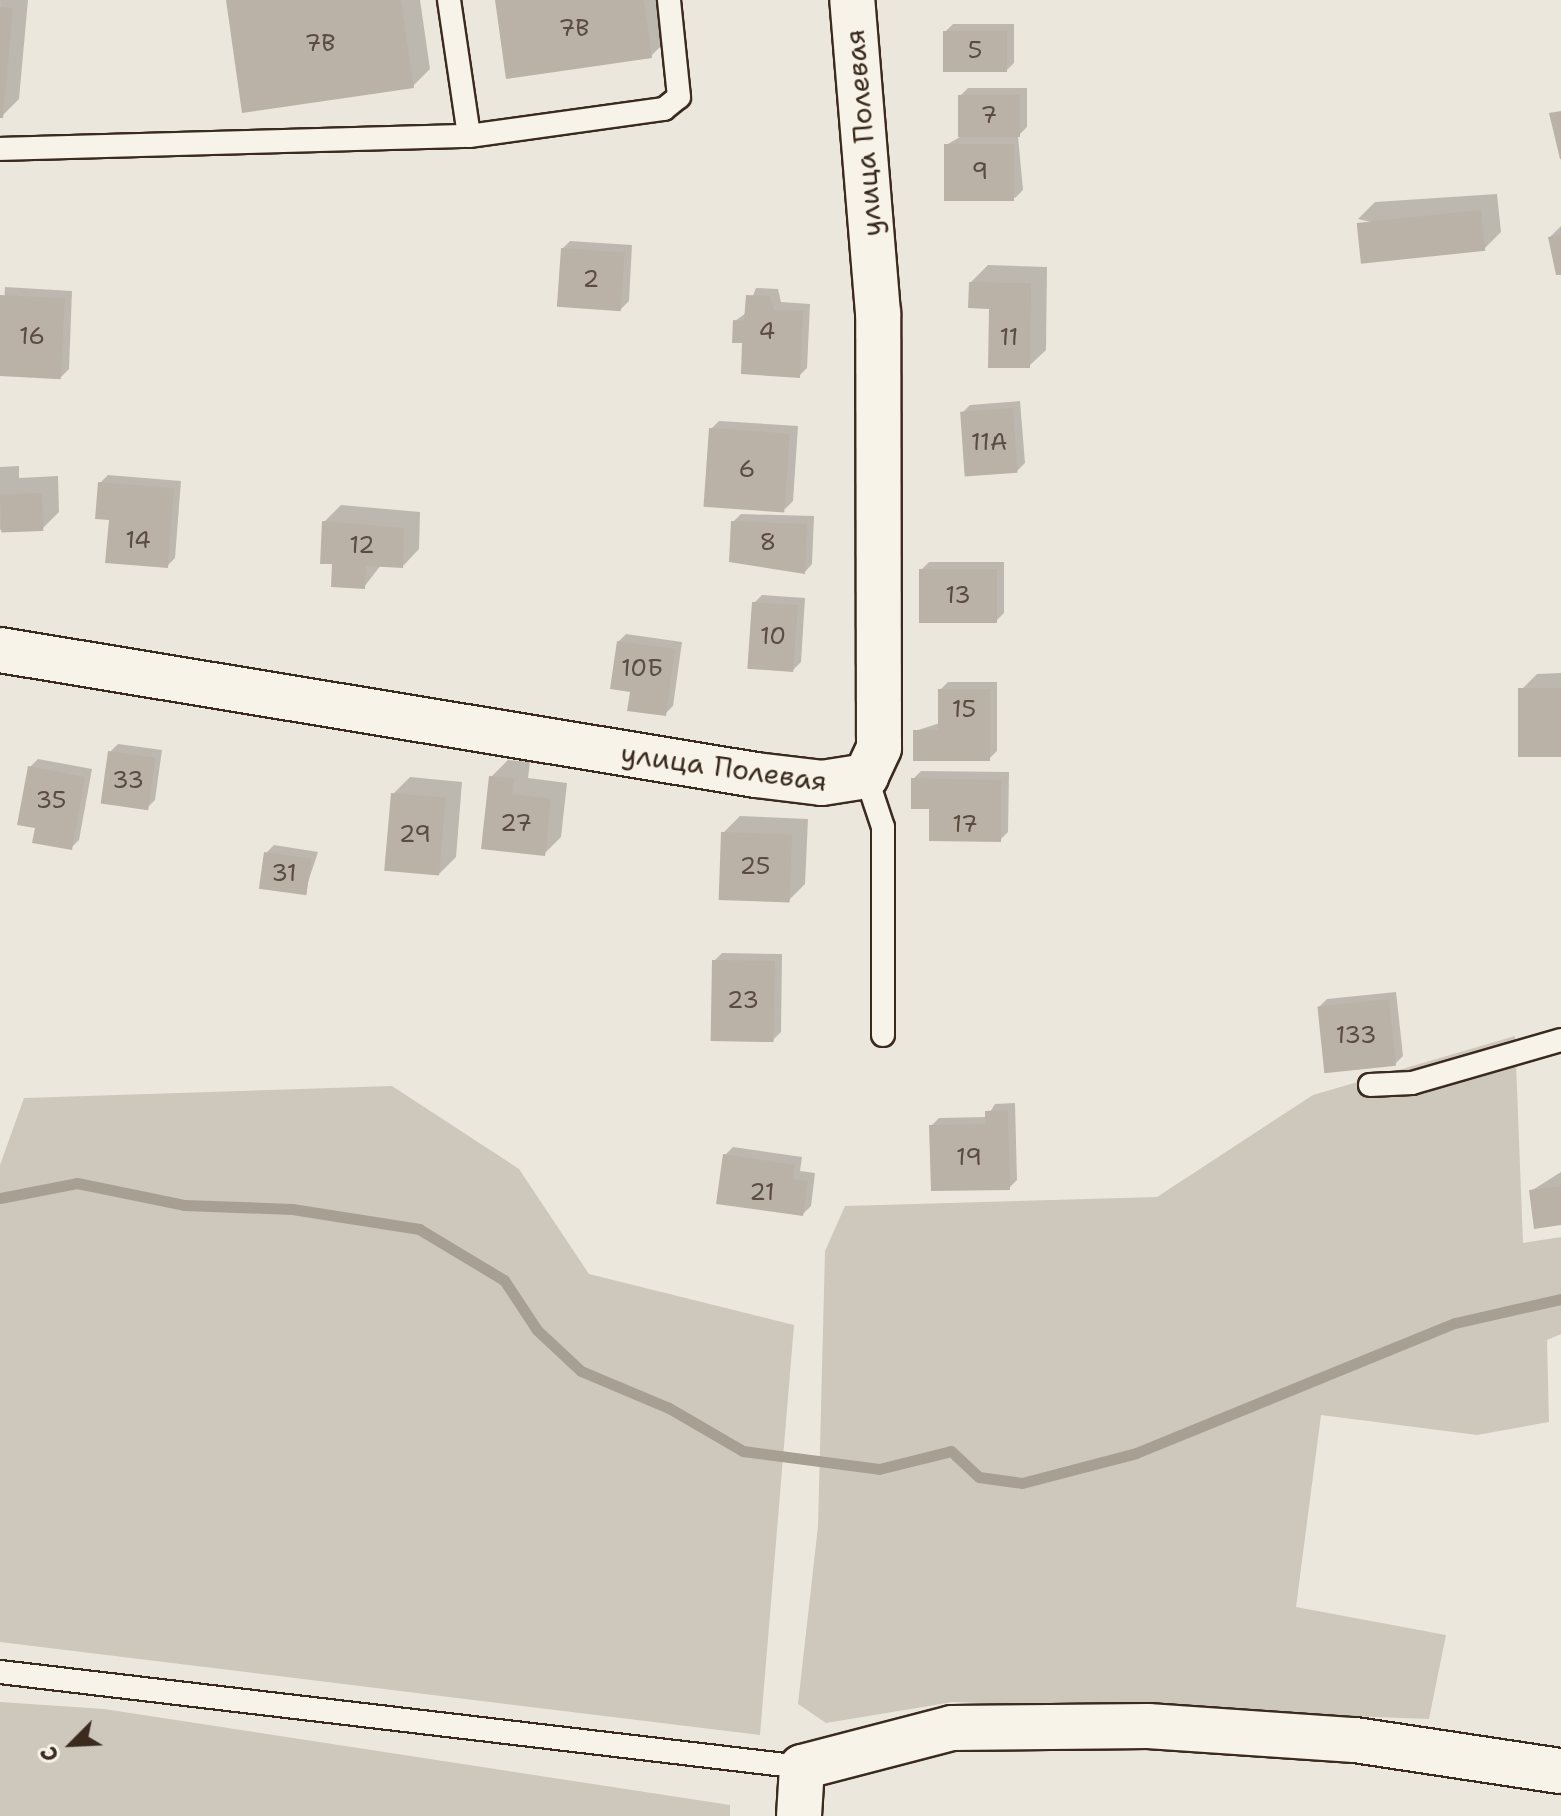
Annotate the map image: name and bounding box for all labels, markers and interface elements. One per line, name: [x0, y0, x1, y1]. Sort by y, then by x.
house number: 7В: [559, 15, 589, 43]
street label: улица Полевая: [837, 28, 889, 238]
house number: 7В: [305, 30, 335, 58]
house number: 5: [968, 37, 982, 65]
house number: 7: [981, 102, 997, 130]
house number: 9: [972, 158, 988, 186]
house number: 2: [583, 266, 599, 294]
house number: 4: [759, 318, 775, 346]
house number: 16: [19, 323, 45, 351]
house number: 11: [999, 324, 1019, 352]
house number: 11А: [971, 429, 1007, 457]
house number: 6: [739, 456, 755, 484]
house number: 14: [125, 527, 151, 555]
house number: 8: [760, 529, 776, 557]
house number: 12: [349, 532, 375, 560]
house number: 13: [945, 582, 971, 610]
house number: 10: [760, 623, 786, 651]
house number: 10Б: [621, 655, 663, 683]
house number: 15: [952, 696, 976, 724]
street label: улица Полевая: [619, 736, 829, 798]
house number: 33: [112, 767, 144, 795]
house number: 35: [36, 787, 66, 815]
house number: 27: [500, 810, 532, 838]
house number: 17: [952, 811, 978, 839]
house number: 29: [399, 821, 431, 849]
house number: 25: [739, 853, 771, 881]
house number: 31: [271, 860, 297, 888]
house number: 23: [727, 987, 759, 1015]
house number: 133: [1335, 1022, 1377, 1050]
house number: 19: [956, 1144, 982, 1172]
house number: 21: [749, 1179, 775, 1207]
north arrow: [32, 1704, 112, 1784]
text: С: [34, 1742, 66, 1766]

